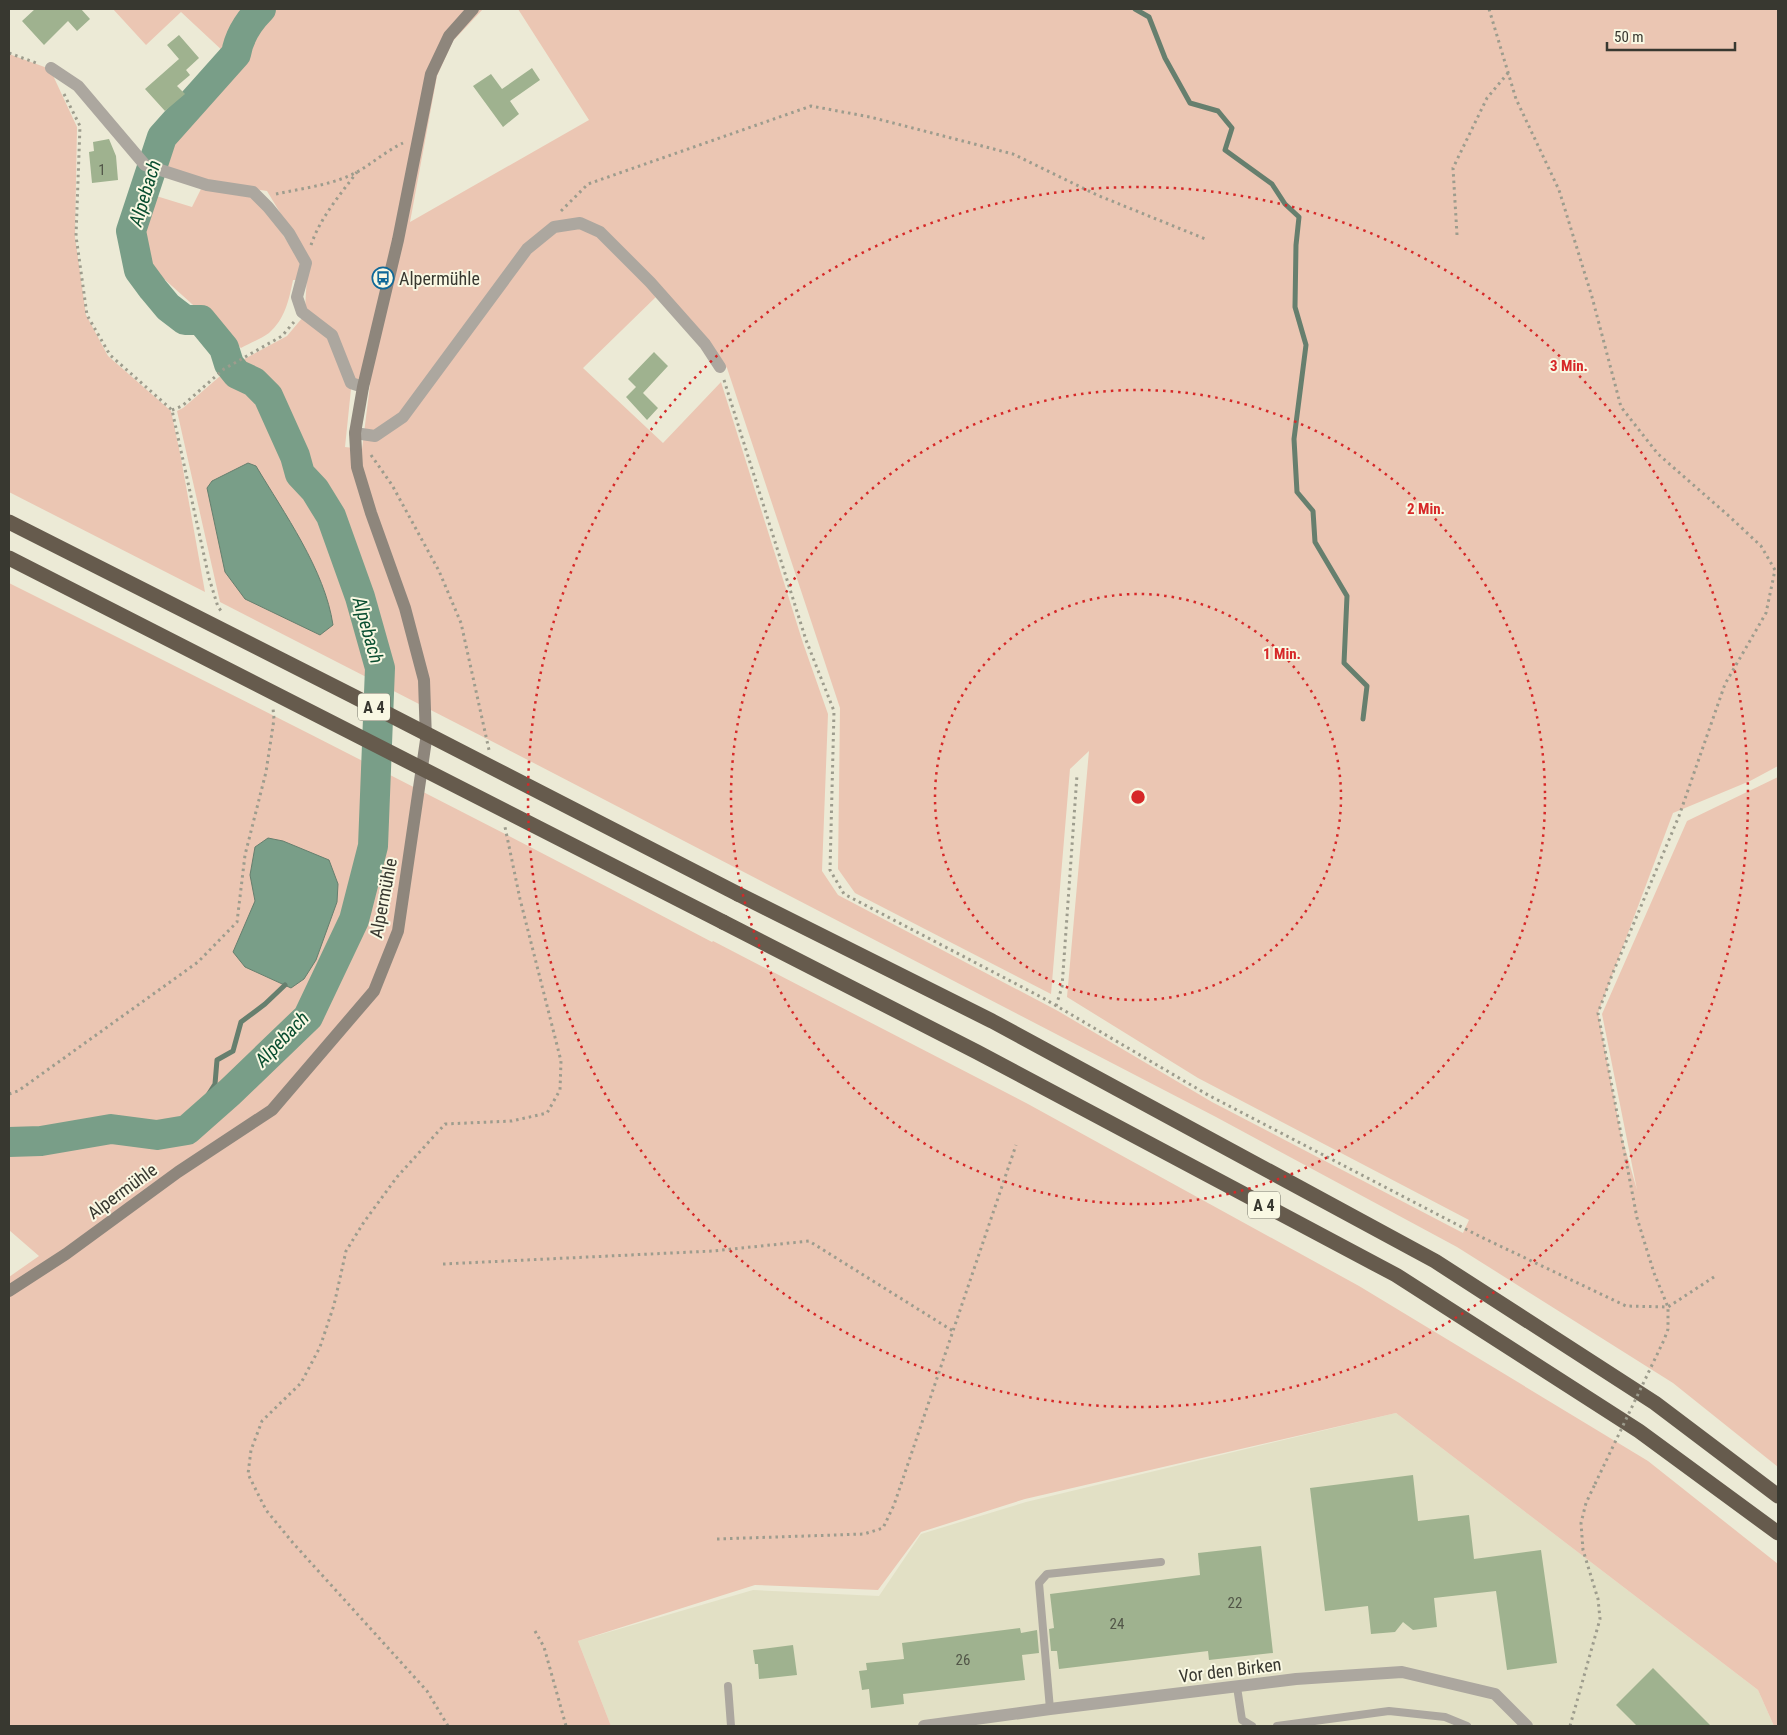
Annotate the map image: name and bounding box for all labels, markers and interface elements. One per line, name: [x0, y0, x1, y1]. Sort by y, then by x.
scale bar: [1607, 20, 1734, 52]
text: 50 m: [1614, 28, 1644, 46]
water label: Alpebach: [124, 157, 166, 230]
house number: 1: [98, 161, 106, 179]
bus stop icon: Alpermühle: [371, 266, 395, 290]
place label: Alpermühle: [399, 268, 480, 289]
text: 3 Min.: [1550, 357, 1588, 375]
text: 2 Min.: [1407, 500, 1445, 518]
water label: Alpebach: [347, 593, 388, 666]
text: 1 Min.: [1263, 645, 1301, 663]
road number: A 4: [358, 694, 390, 720]
centre of rings: [1129, 788, 1147, 806]
street label: Alpermühle: [365, 856, 401, 940]
water label: Alpebach: [249, 1007, 314, 1072]
street label: Alpermühle: [83, 1159, 161, 1223]
road number: A 4: [1248, 1192, 1280, 1218]
house number: 22: [1228, 1594, 1242, 1612]
house number: 24: [1110, 1615, 1124, 1633]
house number: 26: [956, 1651, 970, 1669]
street label: Vor den Birken: [1178, 1653, 1282, 1687]

